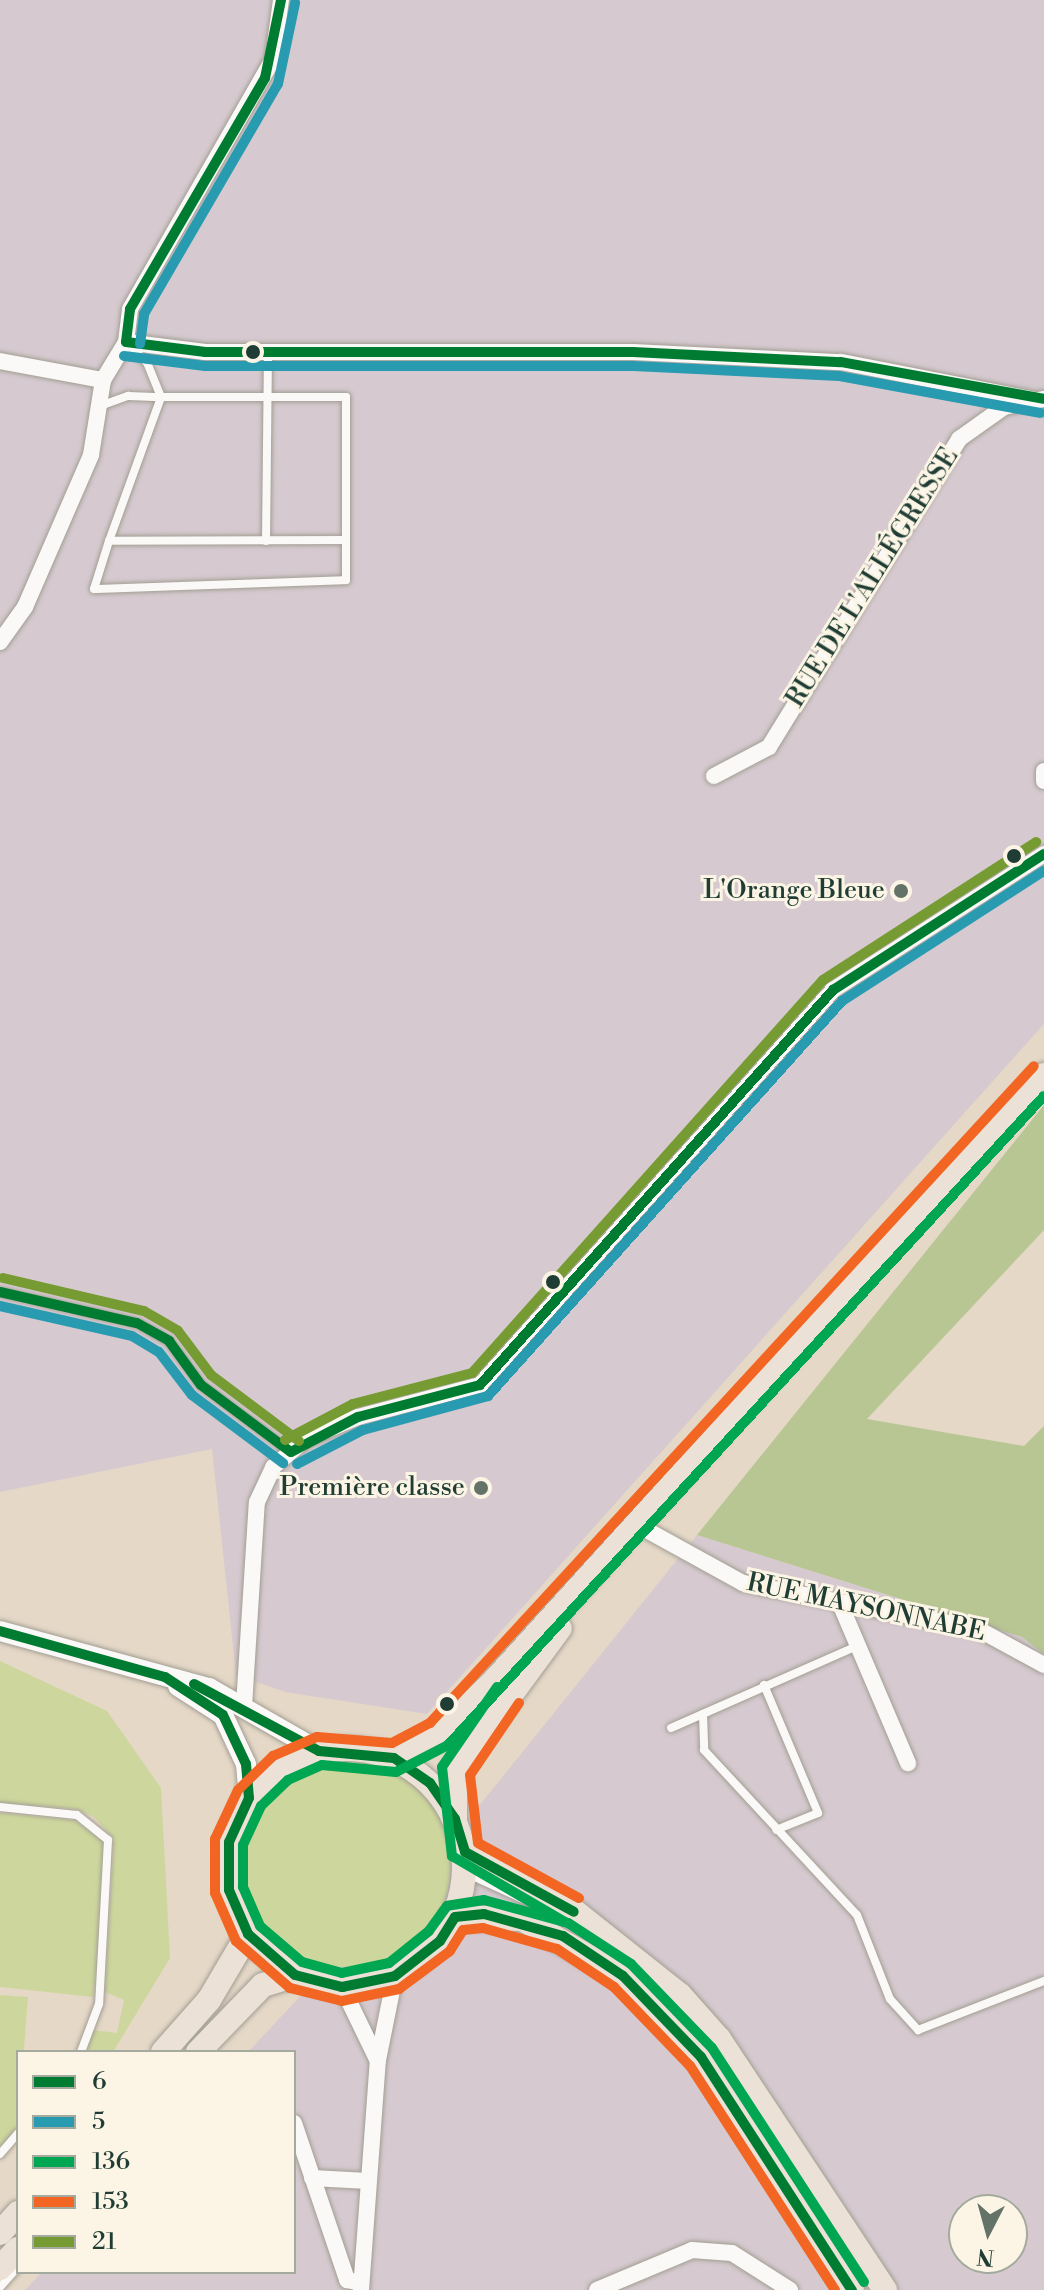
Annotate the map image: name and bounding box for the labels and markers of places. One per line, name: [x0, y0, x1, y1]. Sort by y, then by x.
unlabelled marker: [245, 344, 261, 360]
unlabelled marker: [1006, 848, 1022, 864]
place label: L'Orange Bleue: [703, 875, 885, 907]
marker: L'Orange Bleue: [892, 882, 910, 900]
unlabelled marker: [545, 1274, 561, 1290]
place label: Première classe: [279, 1472, 465, 1504]
marker: Première classe: [472, 1479, 490, 1497]
unlabelled marker: [439, 1696, 455, 1712]

